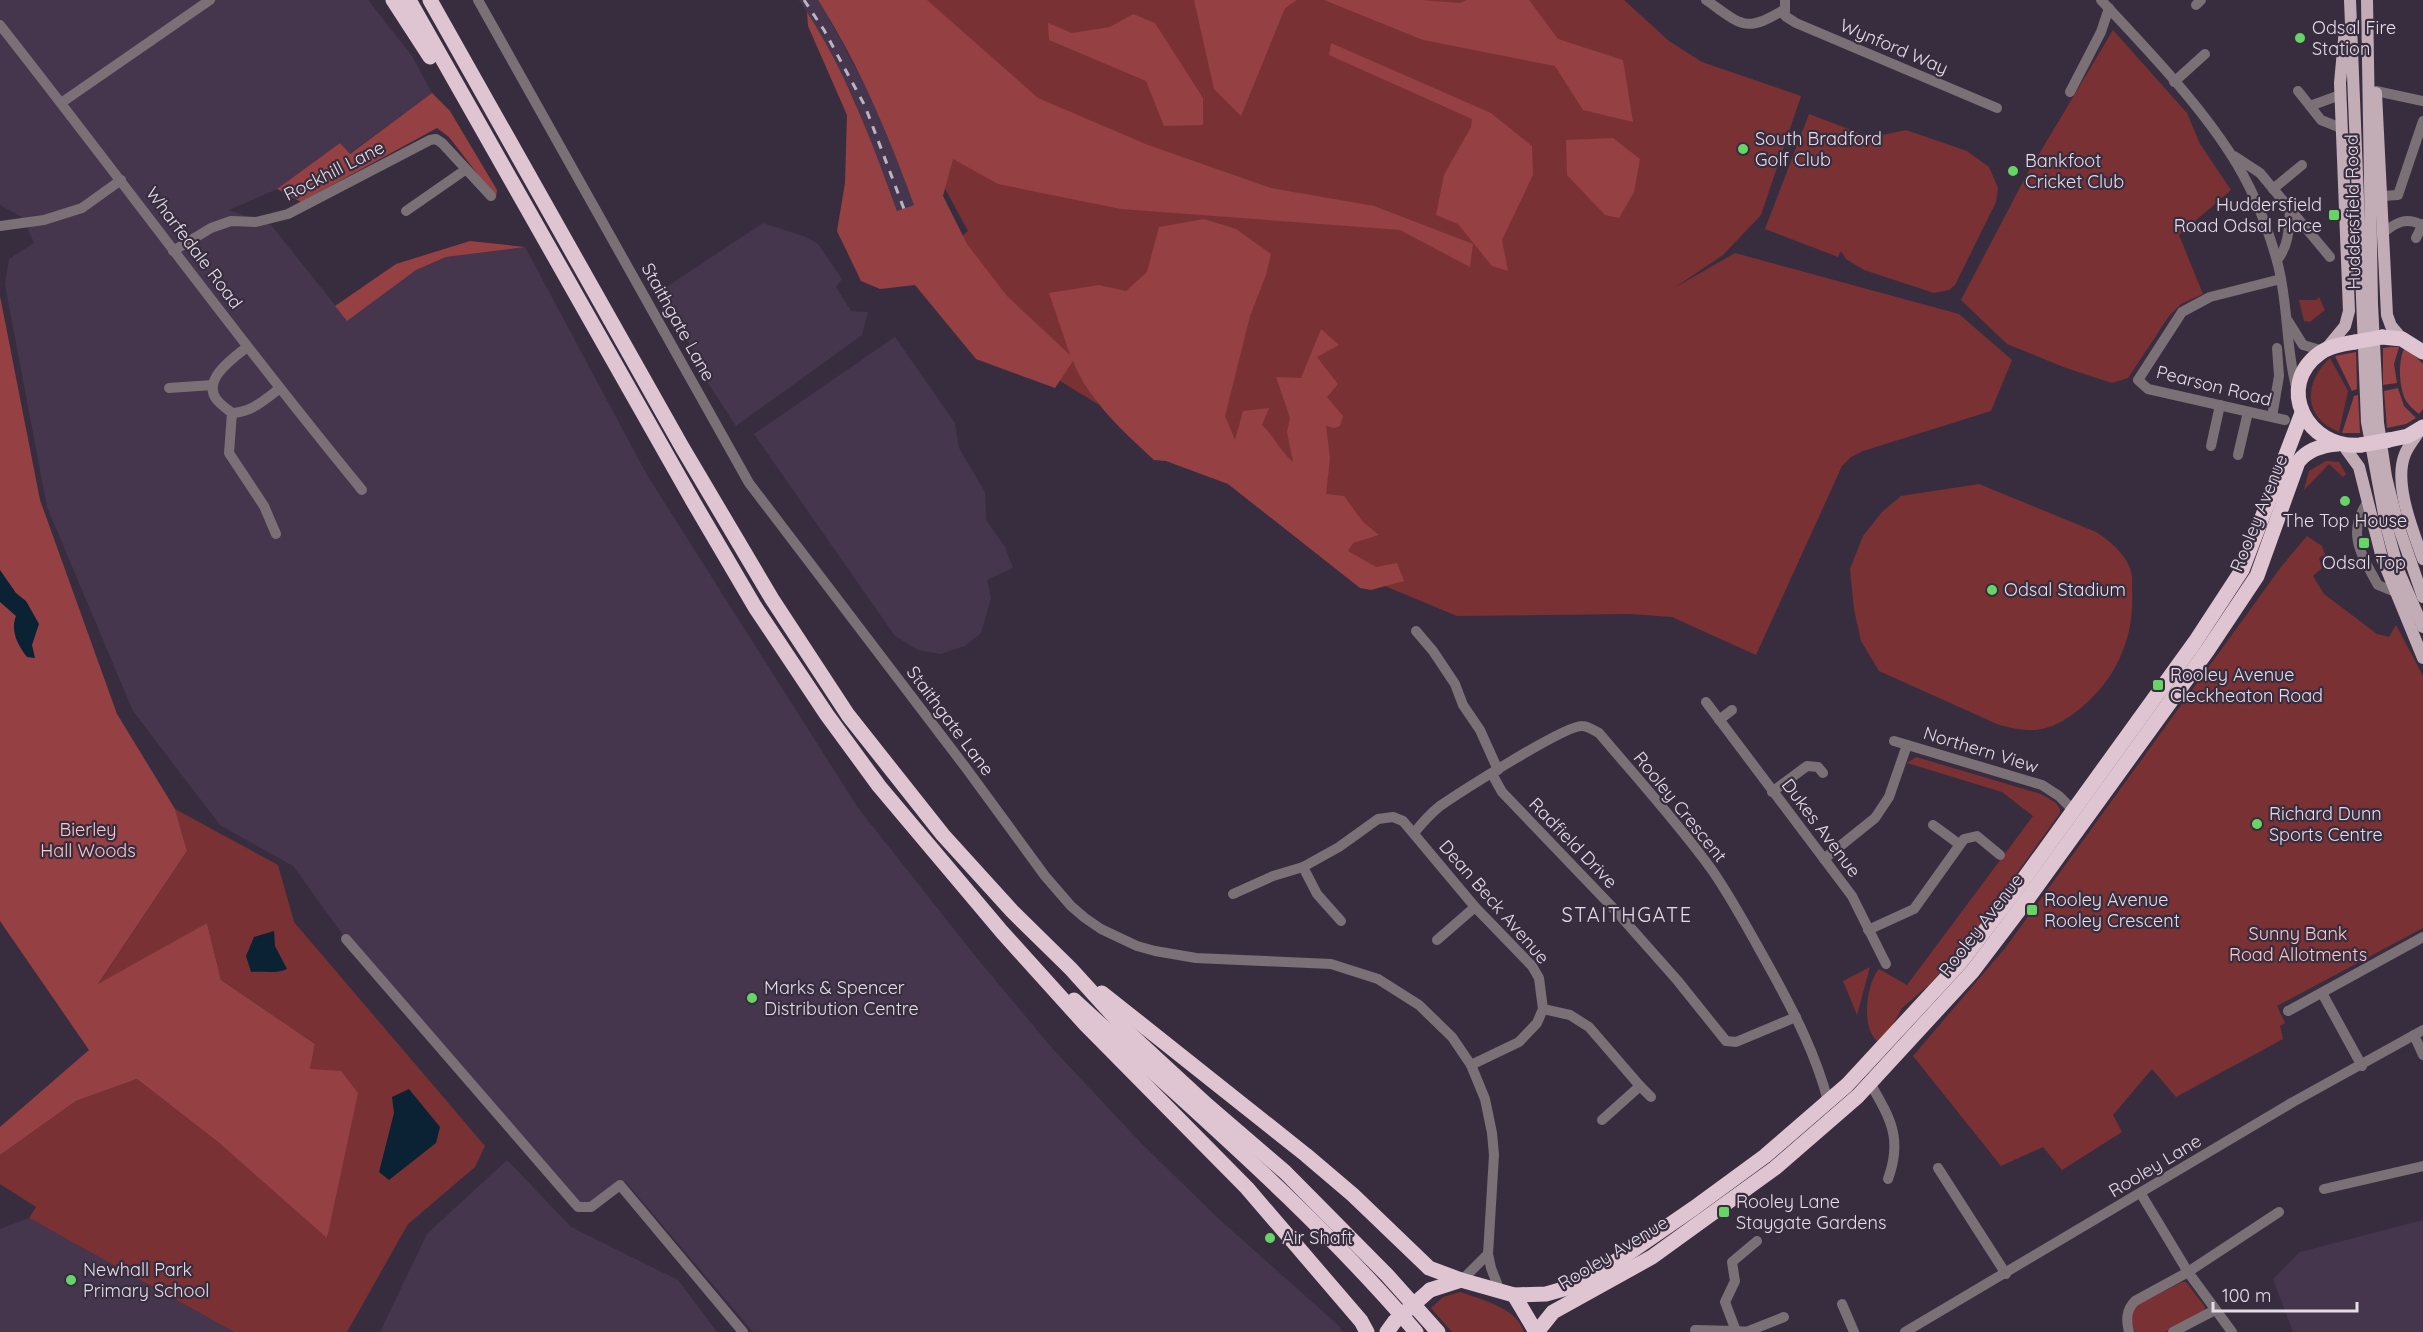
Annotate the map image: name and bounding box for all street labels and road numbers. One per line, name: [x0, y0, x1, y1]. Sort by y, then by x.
street label: Wynford Way: [1837, 13, 1952, 80]
street label: Huddersfield Road: [2340, 134, 2365, 290]
street label: Rockhill Lane: [280, 135, 388, 206]
street label: Wharfedale Road: [141, 182, 248, 313]
street label: Staithgate Lane: [636, 259, 720, 385]
street label: Pearson Road: [2154, 360, 2274, 411]
street label: Rooley Avenue: [2225, 451, 2293, 575]
street label: Staithgate Lane: [902, 661, 999, 780]
street label: Northern View: [1921, 721, 2041, 778]
street label: Rooley Crescent: [1629, 747, 1732, 867]
street label: Dukes Avenue: [1777, 774, 1866, 882]
street label: Radfield Drive: [1524, 792, 1622, 893]
street label: Dean Beck Avenue: [1434, 835, 1555, 968]
street label: Rooley Avenue: [1933, 869, 2028, 981]
street label: Rooley Lane: [2104, 1129, 2205, 1202]
street label: Rooley Avenue: [1553, 1211, 1672, 1294]

